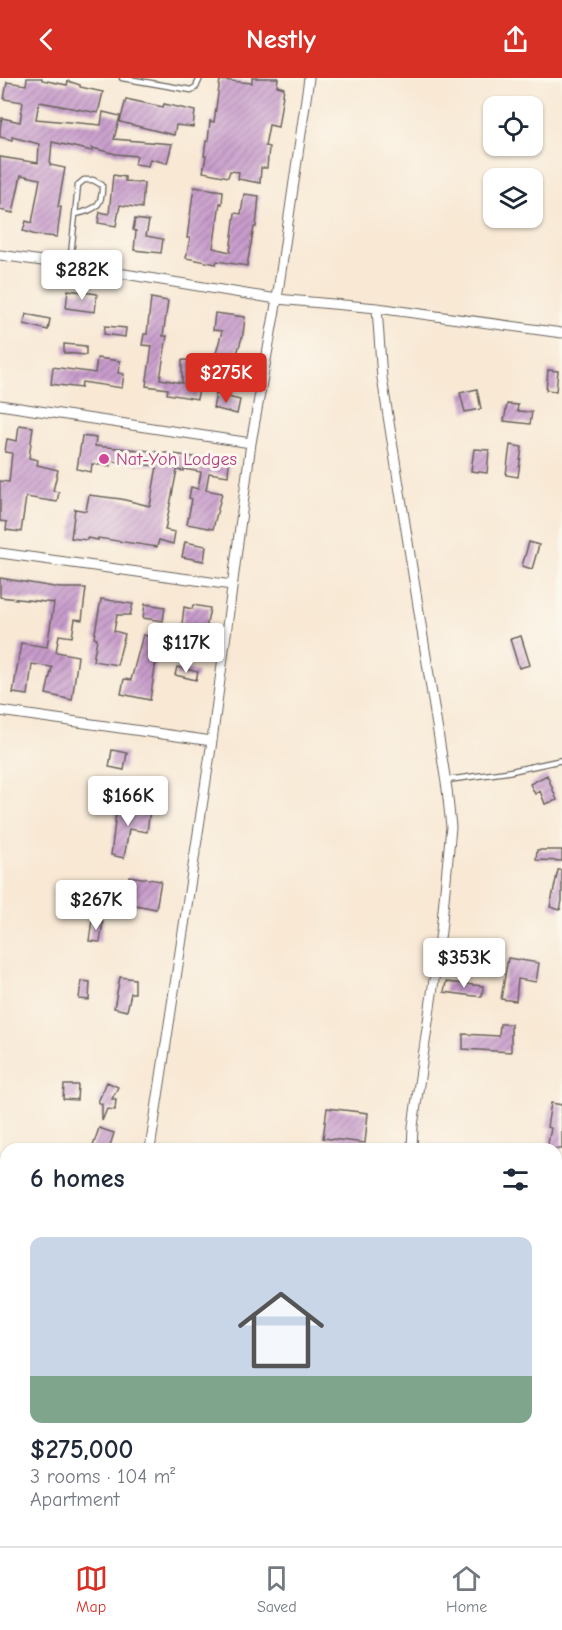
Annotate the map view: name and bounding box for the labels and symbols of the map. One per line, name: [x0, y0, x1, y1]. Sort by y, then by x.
pin: $282K: [40, 250, 124, 301]
pin: $275K: [184, 353, 268, 404]
place label: Nat-Yoh Lodges: [116, 449, 237, 470]
marker: Nat-Yoh Lodges: [97, 452, 111, 466]
pin: $117K: [144, 623, 228, 674]
pin: $166K: [86, 776, 170, 827]
pin: $267K: [54, 880, 138, 931]
pin: $353K: [422, 938, 506, 989]

